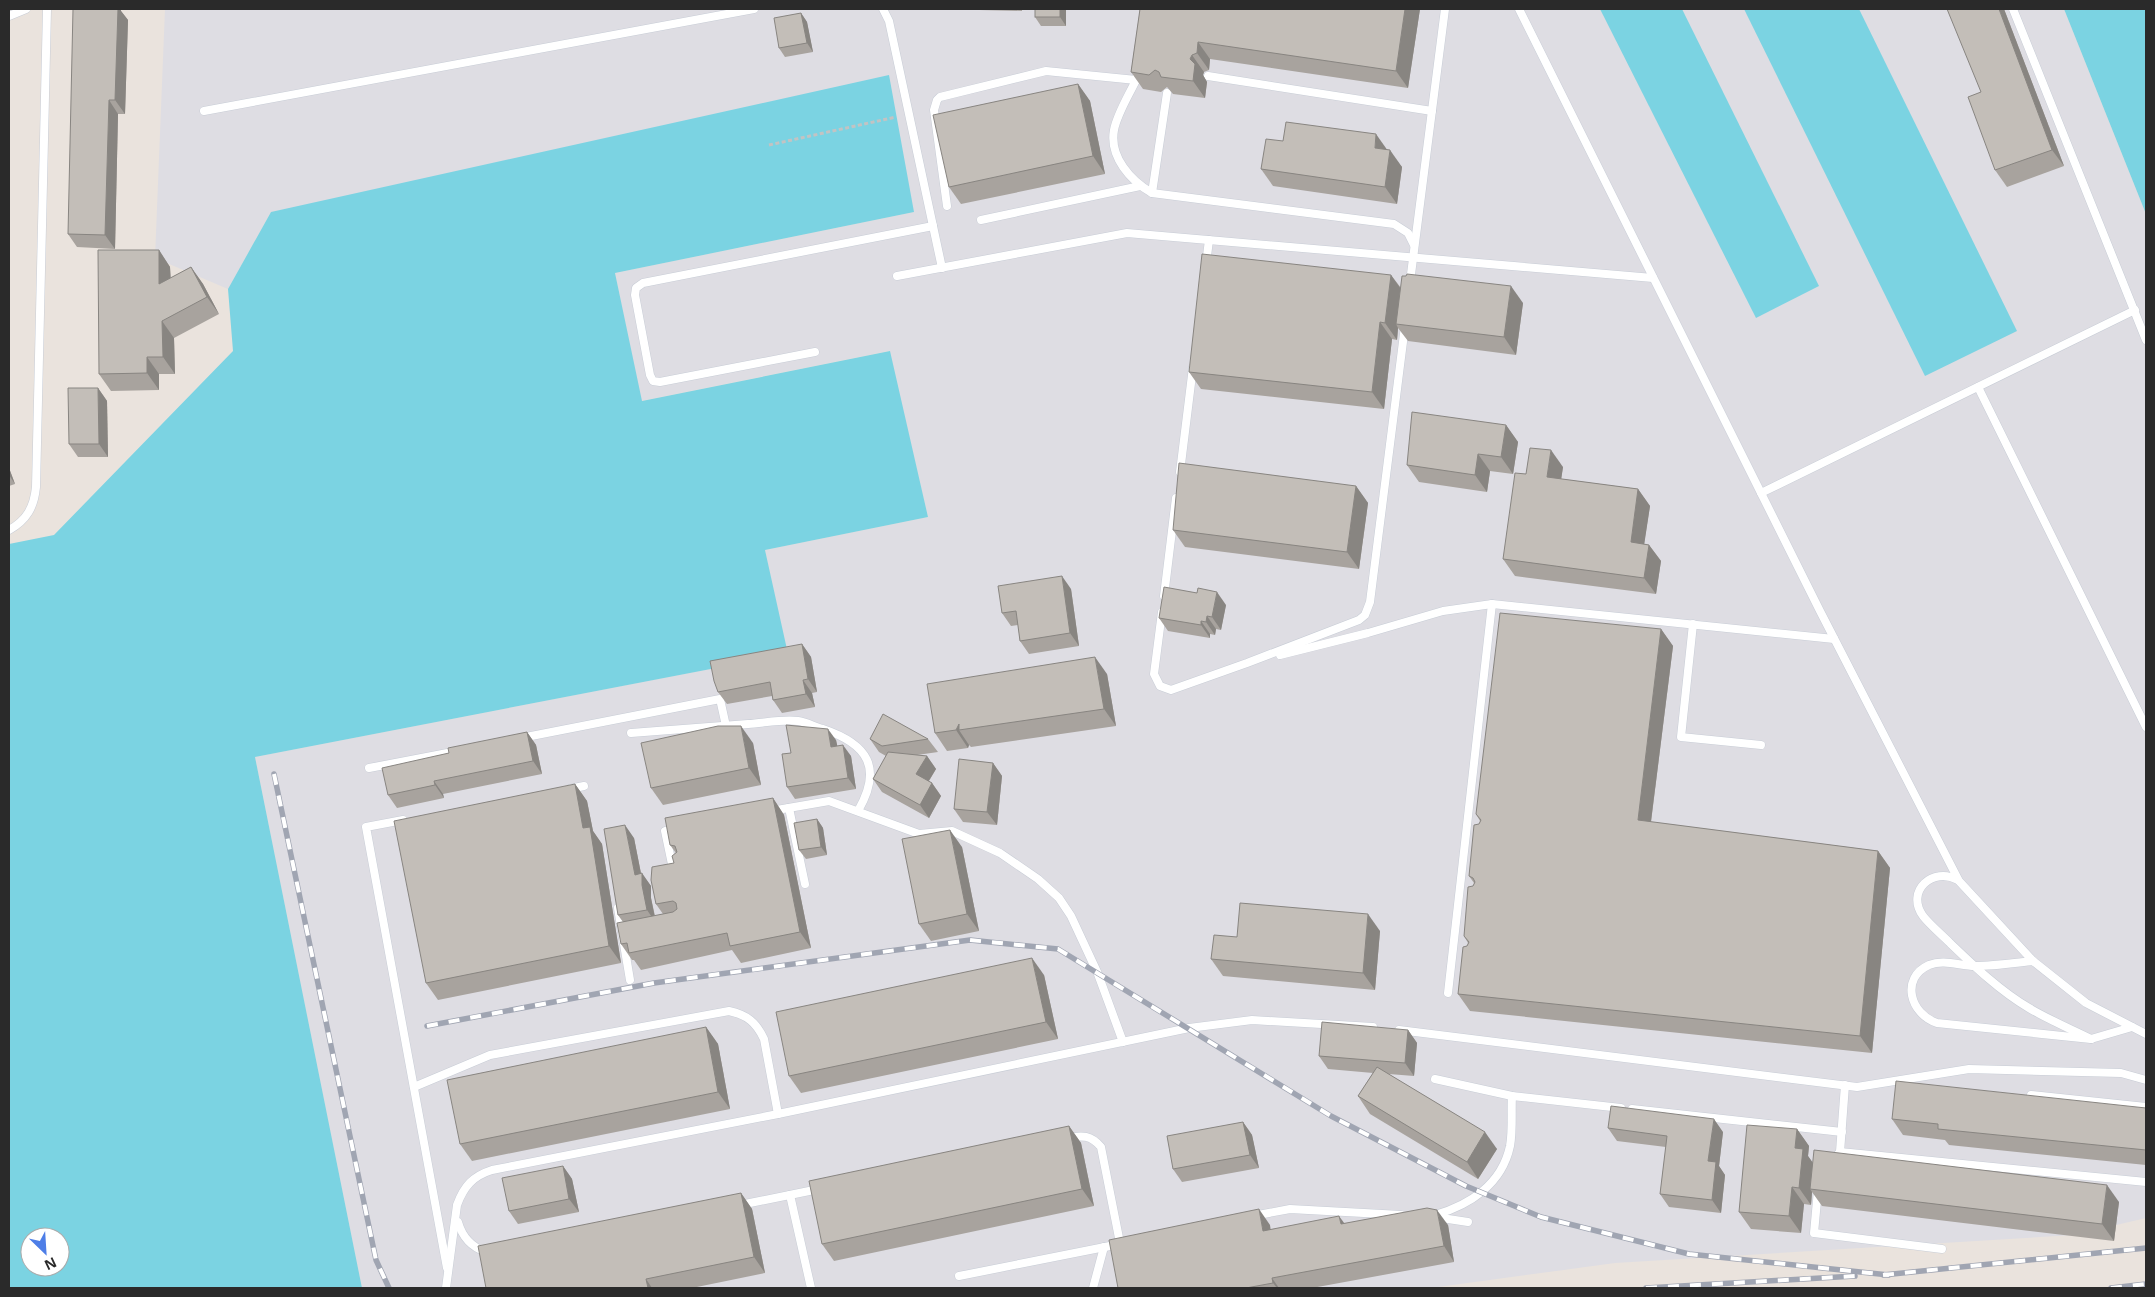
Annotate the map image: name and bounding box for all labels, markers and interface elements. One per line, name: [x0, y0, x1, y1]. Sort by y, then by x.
north arrow: [20, 1227, 70, 1277]
text: N: [42, 1253, 60, 1275]

